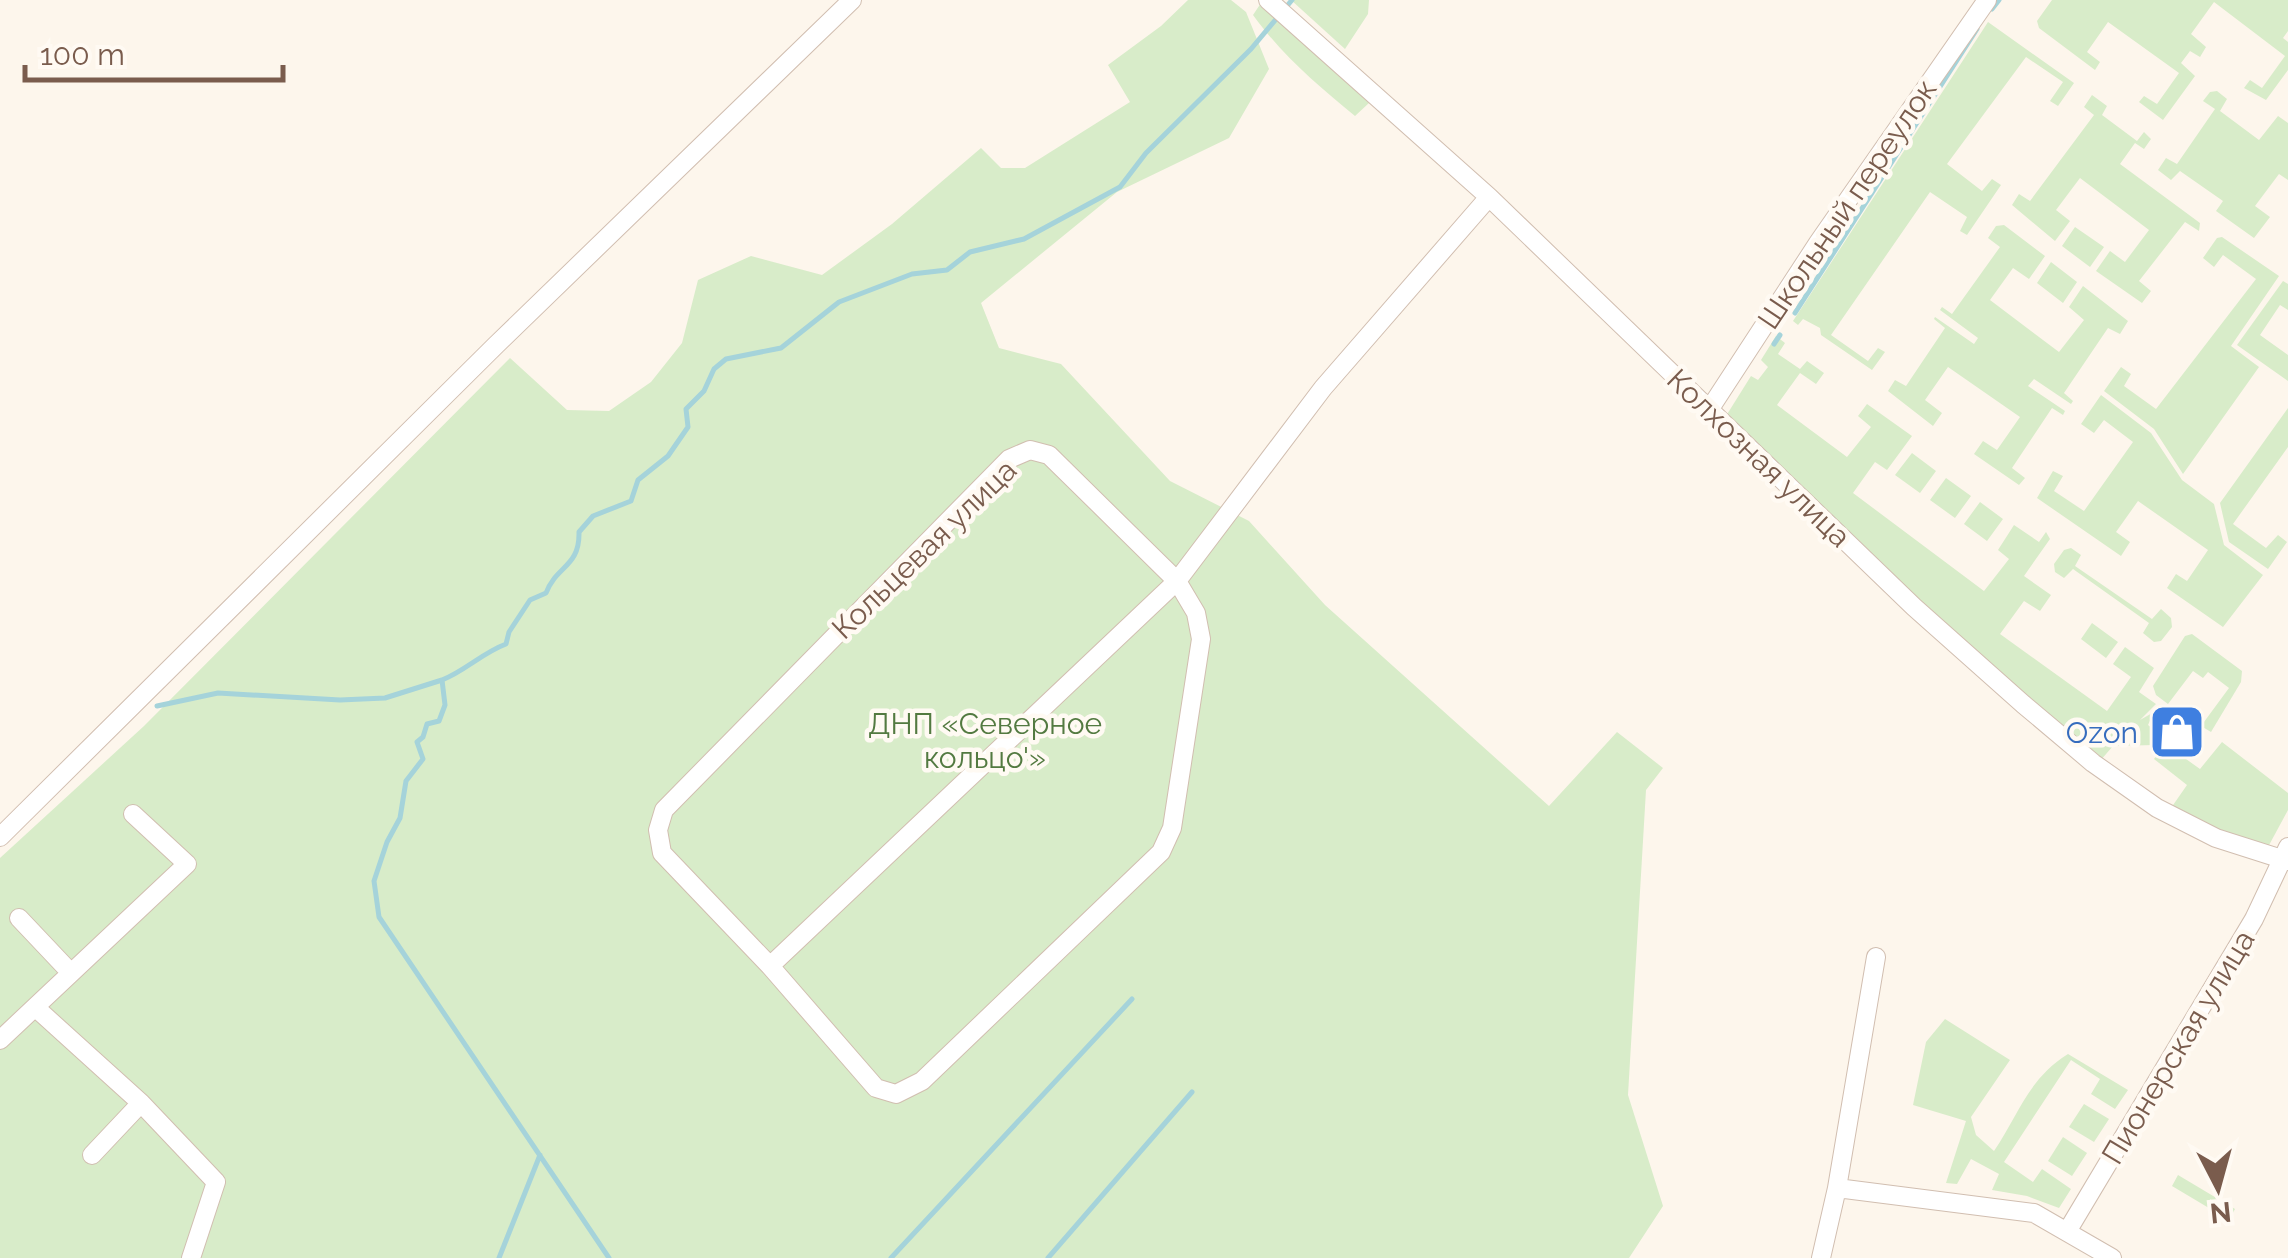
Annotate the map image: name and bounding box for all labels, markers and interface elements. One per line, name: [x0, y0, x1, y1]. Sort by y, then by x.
scale bar: [25, 20, 282, 82]
text: 100 m: [40, 37, 125, 72]
street label: Школьный переулок: [1750, 73, 1944, 335]
street label: Колхозная улица: [1660, 362, 1858, 554]
street label: Кольцевая улица: [825, 452, 1023, 646]
shop icon: Ozon: [2147, 702, 2207, 762]
park label: ДНП «Северное кольцо'»: [868, 706, 1102, 775]
place label: Ozon: [2066, 715, 2138, 750]
street label: Пионерская улица: [2094, 924, 2262, 1170]
north arrow: [2168, 1138, 2268, 1238]
text: N: [2208, 1195, 2233, 1230]

